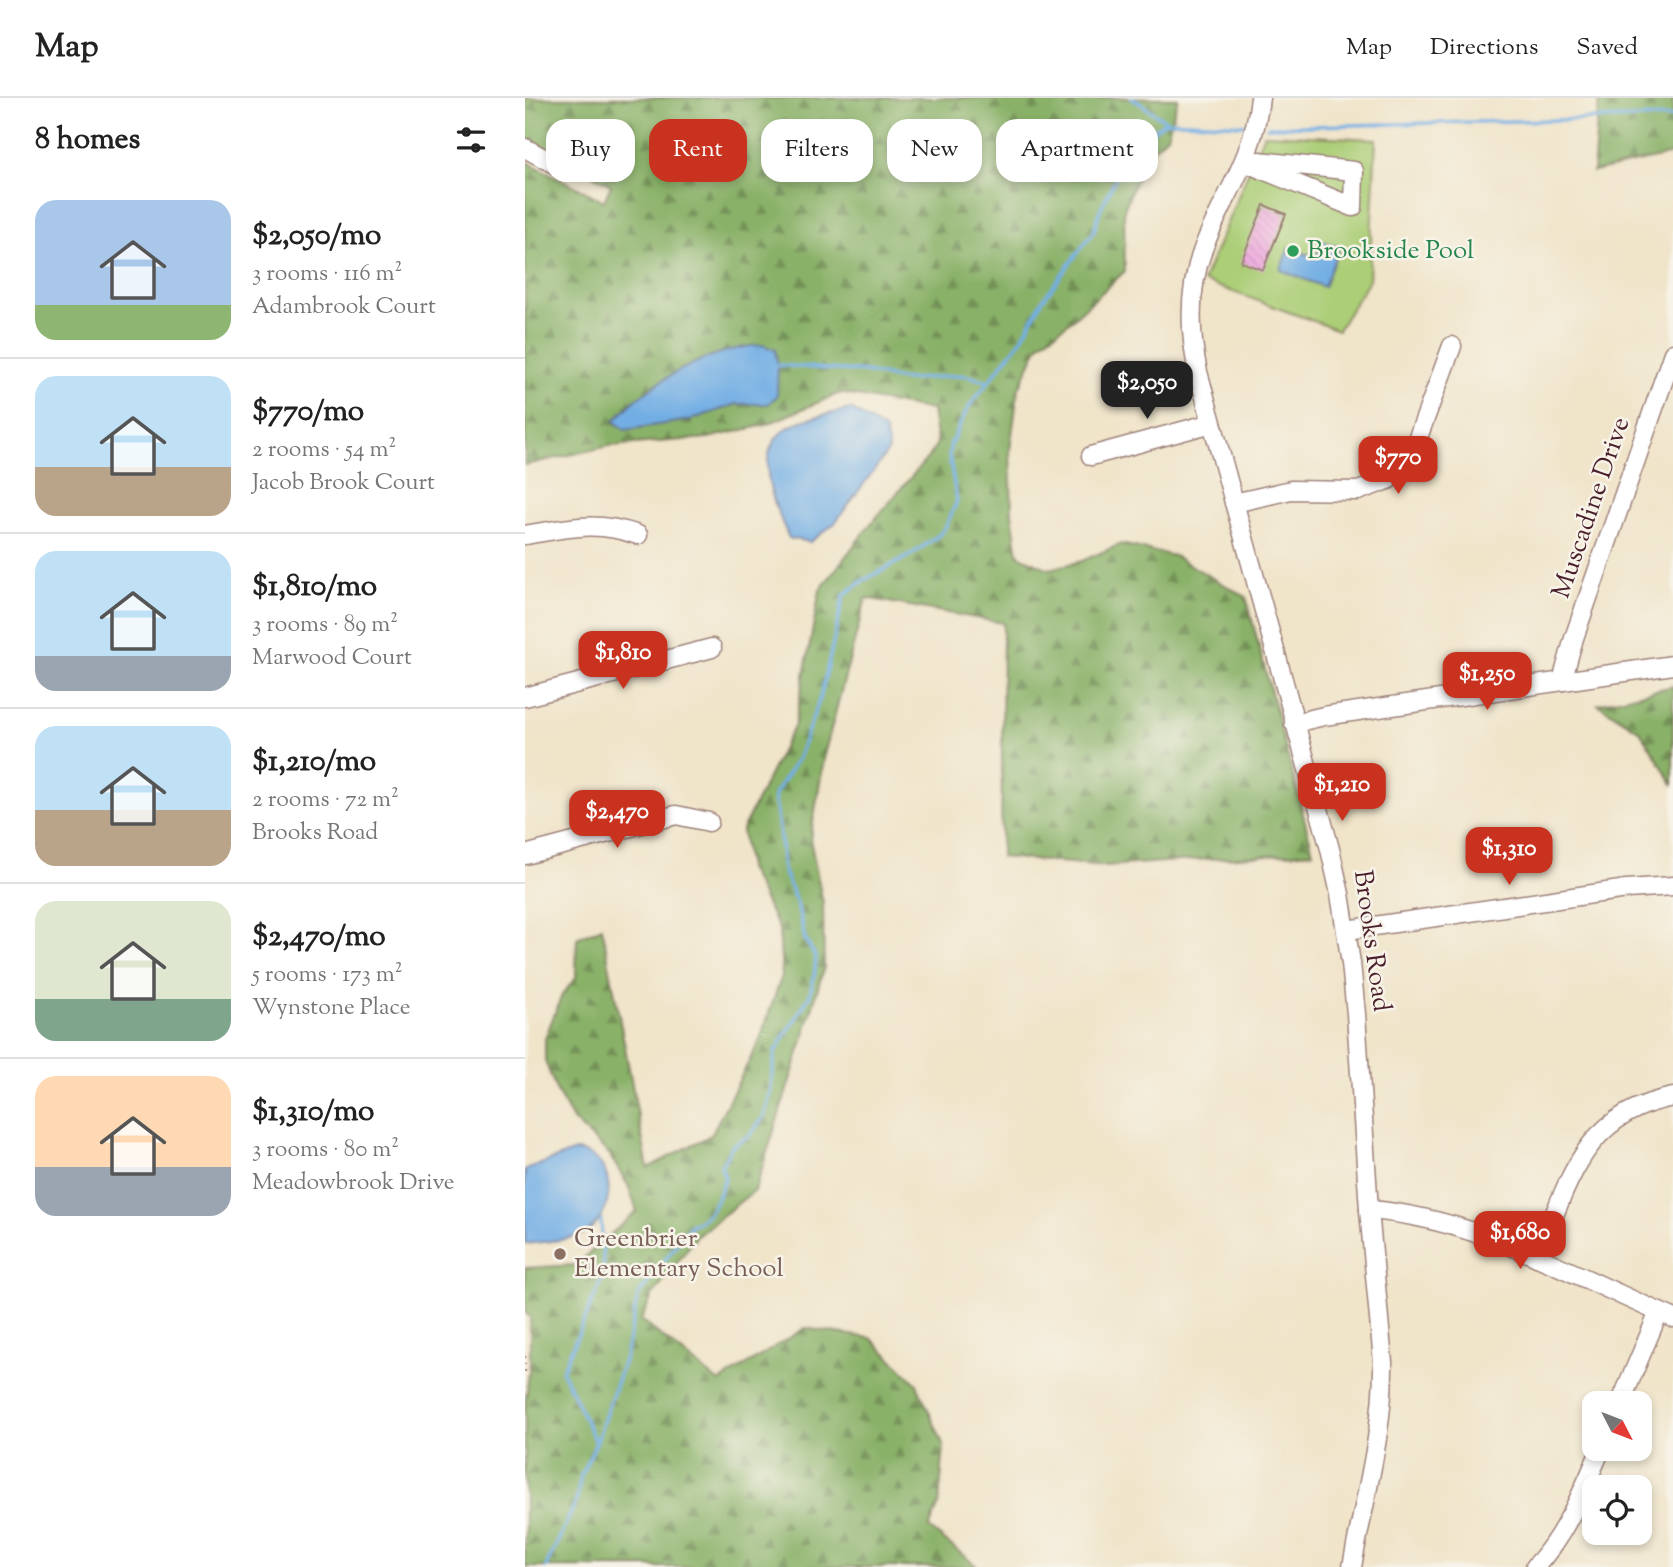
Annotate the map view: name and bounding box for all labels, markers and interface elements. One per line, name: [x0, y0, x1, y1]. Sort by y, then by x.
text: Map: [35, 24, 99, 72]
text: Map: [1346, 31, 1392, 65]
text: Directions: [1430, 31, 1538, 65]
text: Saved: [1576, 31, 1638, 65]
text: 8 homes: [35, 119, 140, 162]
chip: Buy: [546, 119, 635, 182]
chip: Rent: [649, 119, 747, 182]
chip: Filters: [761, 119, 873, 182]
chip: New: [887, 119, 982, 182]
chip: Apartment: [996, 119, 1158, 182]
icon: filters: [452, 121, 490, 159]
text: $2,050/mo: [252, 215, 381, 258]
icon: home: [91, 228, 175, 312]
place label: Brookside Pool: [1307, 233, 1474, 270]
marker: Brookside Pool: [1285, 243, 1301, 259]
text: 3 rooms · 116 m²: [252, 258, 402, 291]
text: Adambrook Court: [252, 291, 436, 324]
pin: $2,050: [1090, 362, 1204, 421]
text: $2,050: [1117, 367, 1177, 400]
text: $770/mo: [252, 391, 364, 434]
icon: home: [91, 404, 175, 488]
street label: Muscadine Drive: [1544, 412, 1640, 604]
text: 2 rooms · 54 m²: [252, 434, 396, 467]
pin: $770: [1357, 436, 1439, 496]
text: $770: [1374, 442, 1422, 475]
text: Jacob Brook Court: [252, 467, 435, 500]
text: $1,810/mo: [252, 566, 377, 609]
icon: home: [91, 579, 175, 663]
text: 3 rooms · 89 m²: [252, 609, 398, 642]
pin: $1,810: [566, 632, 680, 691]
text: $1,810: [594, 637, 652, 670]
text: Marwood Court: [252, 642, 412, 675]
pin: $1,250: [1430, 652, 1544, 712]
text: $1,250: [1459, 658, 1515, 691]
text: $1,210/mo: [252, 741, 376, 784]
icon: home: [91, 754, 175, 838]
pin: $1,210: [1285, 764, 1399, 823]
text: $1,210: [1314, 769, 1370, 802]
text: 2 rooms · 72 m²: [252, 784, 399, 817]
pin: $2,470: [560, 790, 674, 850]
text: $2,470: [585, 796, 649, 829]
text: Brooks Road: [252, 817, 378, 850]
pin: $1,310: [1452, 828, 1566, 887]
text: $1,310: [1482, 833, 1536, 866]
street label: Brooks Road: [1343, 868, 1399, 1015]
text: $2,470/mo: [252, 916, 386, 959]
icon: home: [91, 929, 175, 1013]
text: 5 rooms · 173 m²: [252, 959, 403, 992]
text: Wynstone Place: [252, 992, 411, 1025]
text: $1,310/mo: [252, 1091, 374, 1134]
icon: home: [91, 1104, 175, 1188]
text: 3 rooms · 80 m²: [252, 1134, 399, 1167]
text: Meadowbrook Drive: [252, 1167, 454, 1200]
pin: $1,680: [1463, 1212, 1577, 1271]
text: $1,680: [1490, 1217, 1550, 1250]
place label: Greenbrier Elementary School: [574, 1221, 784, 1288]
marker: Greenbrier Elementary School: [552, 1246, 568, 1262]
north arrow: [1582, 1391, 1652, 1461]
map controls: [1582, 1391, 1652, 1545]
button: locate: [1582, 1475, 1652, 1545]

